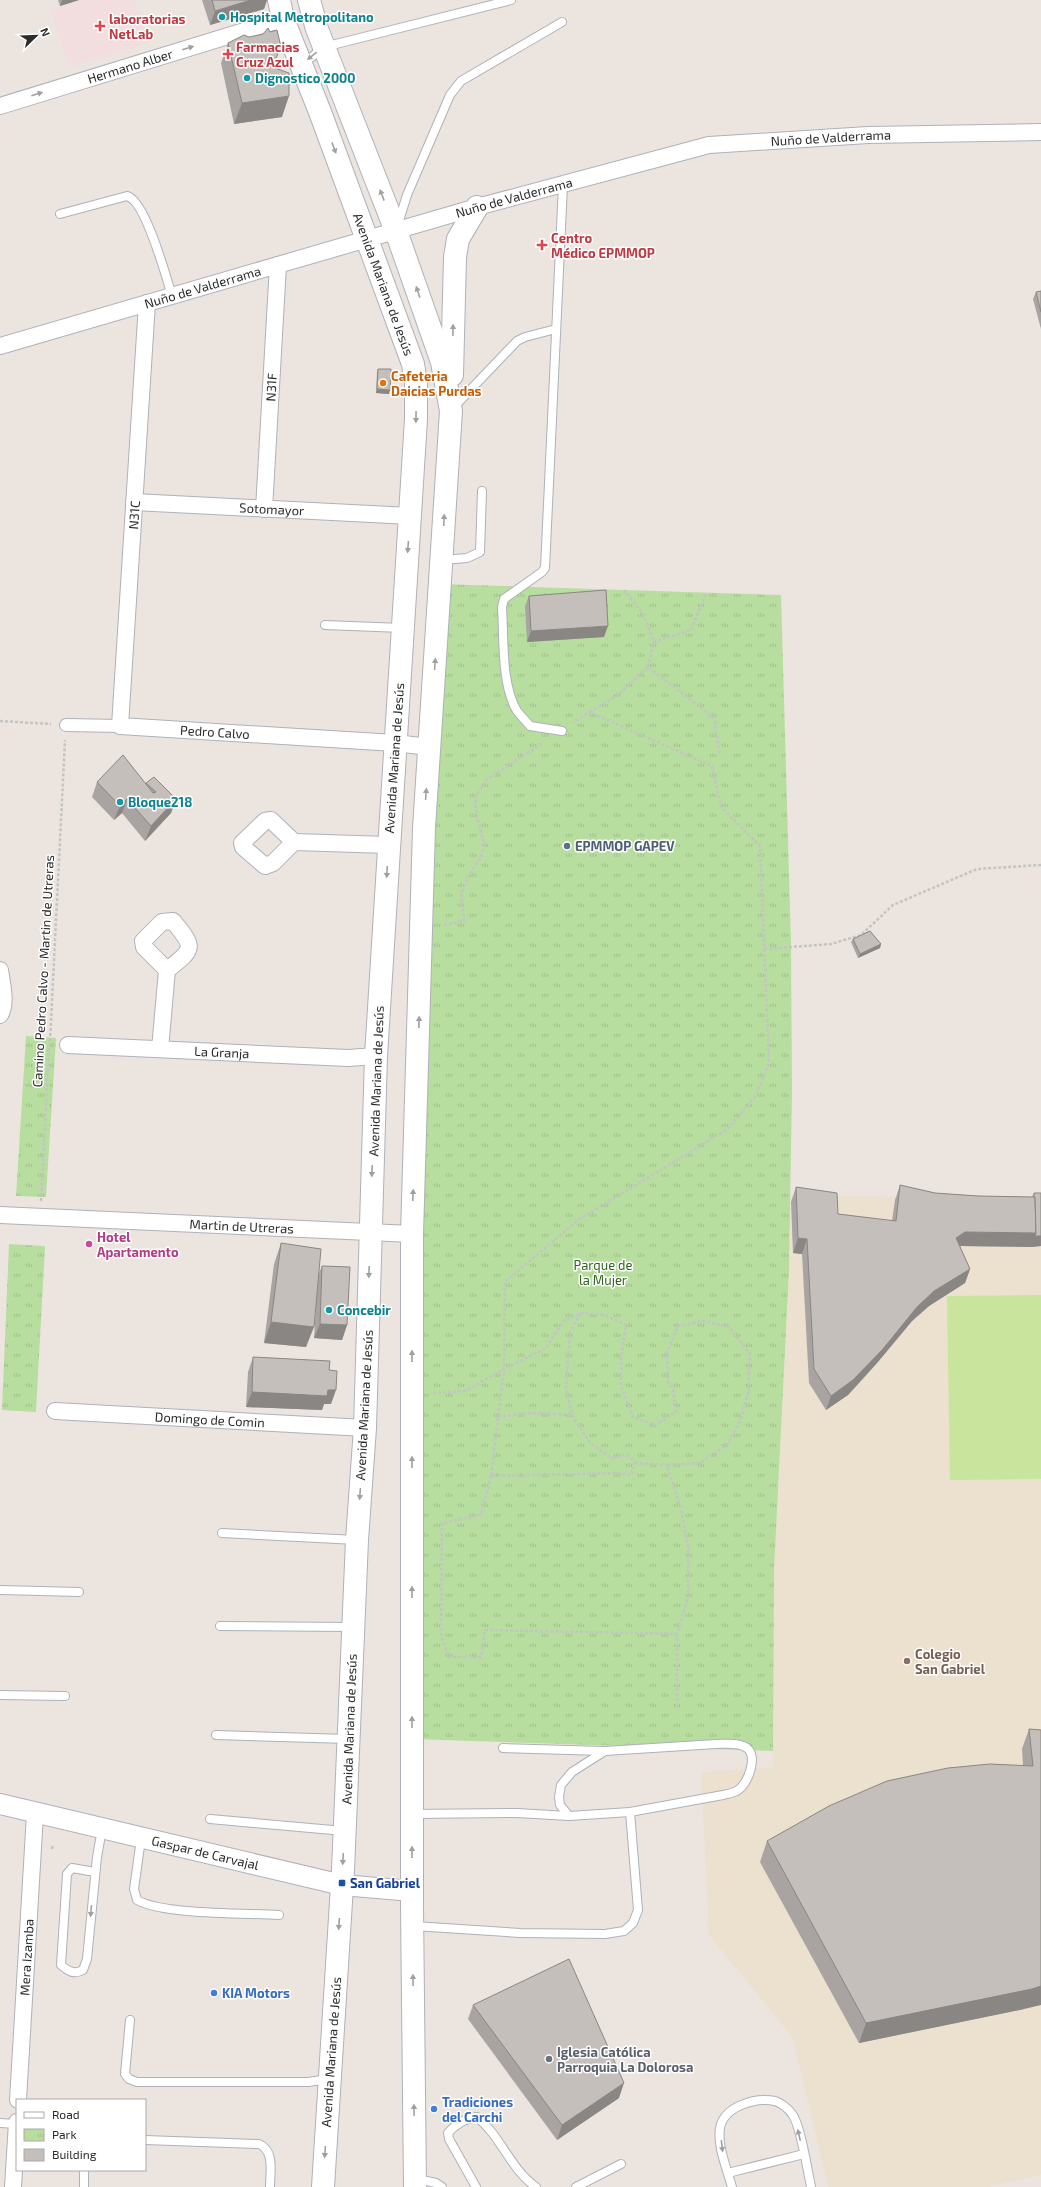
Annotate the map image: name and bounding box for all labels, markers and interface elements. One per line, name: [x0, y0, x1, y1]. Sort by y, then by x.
place label: Hospital Metropolitano: [230, 9, 374, 25]
place label: laboratorias NetLab: [109, 11, 186, 42]
marker: Hospital Metropolitano: [217, 12, 227, 22]
north arrow: [16, 16, 56, 56]
marker: laboratorias NetLab: [94, 20, 106, 32]
text: N: [38, 26, 53, 38]
place label: Farmacias Cruz Azul: [236, 39, 299, 70]
street label: Hermano Alber: [85, 45, 175, 87]
one-way arrow: [183, 45, 195, 51]
marker: Farmacias Cruz Azul: [223, 49, 233, 59]
one-way arrow: [307, 52, 318, 61]
place label: Dignostico 2000: [255, 70, 356, 86]
marker: Dignostico 2000: [242, 73, 252, 83]
one-way arrow: [32, 91, 44, 97]
street label: Nuño de Valderrama: [770, 127, 891, 149]
one-way arrow: [331, 143, 337, 155]
street label: Nuño de Valderrama: [454, 174, 574, 221]
one-way arrow: [378, 188, 384, 200]
street label: Avenida Mariana de Jesús: [350, 211, 417, 358]
place label: Centro Médico EPMMOP: [551, 230, 655, 261]
marker: Centro Médico EPMMOP: [536, 239, 548, 251]
street label: Nuño de Valderrama: [142, 262, 263, 312]
one-way arrow: [414, 286, 420, 298]
one-way arrow: [450, 323, 456, 336]
place label: Cafeteria Daicias Purdas: [391, 368, 482, 399]
street label: N31F: [262, 372, 280, 402]
marker: Cafeteria Daicias Purdas: [378, 378, 388, 388]
one-way arrow: [413, 411, 419, 424]
street label: Sotomayor: [239, 499, 305, 519]
street label: N31C: [125, 500, 143, 530]
one-way arrow: [441, 514, 448, 526]
one-way arrow: [405, 541, 412, 553]
one-way arrow: [431, 658, 438, 670]
street label: Avenida Mariana de Jesús: [381, 682, 407, 834]
street label: Pedro Calvo: [180, 722, 250, 742]
one-way arrow: [423, 788, 430, 800]
place label: Bloque218: [128, 794, 192, 810]
marker: Bloque218: [115, 797, 125, 807]
place label: EPMMOP GAPEV: [575, 838, 675, 854]
marker: EPMMOP GAPEV: [562, 841, 572, 851]
street label: Camino Pedro Calvo - Martin de Utreras: [29, 854, 57, 1088]
one-way arrow: [383, 866, 390, 878]
street label: Avenida Mariana de Jesús: [365, 1005, 387, 1157]
one-way arrow: [415, 1016, 422, 1028]
street label: La Granja: [194, 1043, 250, 1061]
one-way arrow: [369, 1165, 375, 1178]
one-way arrow: [410, 1189, 417, 1201]
street label: Martin de Utreras: [189, 1216, 294, 1237]
place label: Hotel Apartamento: [97, 1229, 179, 1260]
marker: Hotel Apartamento: [84, 1239, 94, 1249]
park label: Parque de la Mujer: [574, 1257, 632, 1288]
one-way arrow: [366, 1266, 372, 1279]
place label: Concebir: [337, 1302, 391, 1318]
marker: Concebir: [324, 1305, 334, 1315]
street label: Avenida Mariana de Jesús: [352, 1329, 376, 1481]
one-way arrow: [409, 1349, 415, 1362]
street label: Domingo de Comin: [154, 1408, 265, 1430]
one-way arrow: [409, 1455, 415, 1468]
one-way arrow: [356, 1488, 363, 1501]
one-way arrow: [409, 1585, 415, 1598]
place label: Colegio San Gabriel: [915, 1646, 986, 1677]
street label: Avenida Mariana de Jesús: [338, 1653, 360, 1805]
marker: Colegio San Gabriel: [902, 1656, 912, 1666]
one-way arrow: [409, 1715, 415, 1728]
street label: Gaspar de Carvajal: [150, 1832, 261, 1873]
one-way arrow: [409, 1845, 415, 1858]
one-way arrow: [340, 1853, 347, 1865]
place label: San Gabriel: [350, 1875, 421, 1891]
marker: San Gabriel: [337, 1878, 347, 1888]
one-way arrow: [88, 1905, 95, 1917]
street label: Mera Izamba: [16, 1918, 37, 1996]
one-way arrow: [336, 1918, 343, 1930]
one-way arrow: [410, 1973, 416, 1986]
street label: Avenida Mariana de Jesús: [318, 1976, 344, 2128]
place label: KIA Motors: [222, 1985, 290, 2001]
marker: KIA Motors: [209, 1988, 219, 1998]
place label: Iglesia Católica Parroquia La Dolorosa: [557, 2044, 693, 2075]
marker: Iglesia Católica Parroquia La Dolorosa: [544, 2054, 554, 2064]
place label: Tradiciones del Carchi: [442, 2094, 513, 2125]
legend: [16, 2099, 146, 2171]
one-way arrow: [411, 2103, 417, 2116]
marker: Tradiciones del Carchi: [429, 2104, 439, 2114]
text: Road: [52, 2107, 80, 2121]
text: Park: [52, 2127, 77, 2141]
one-way arrow: [796, 2129, 802, 2141]
one-way arrow: [719, 2140, 725, 2152]
one-way arrow: [321, 2146, 328, 2158]
text: Building: [52, 2147, 97, 2161]

